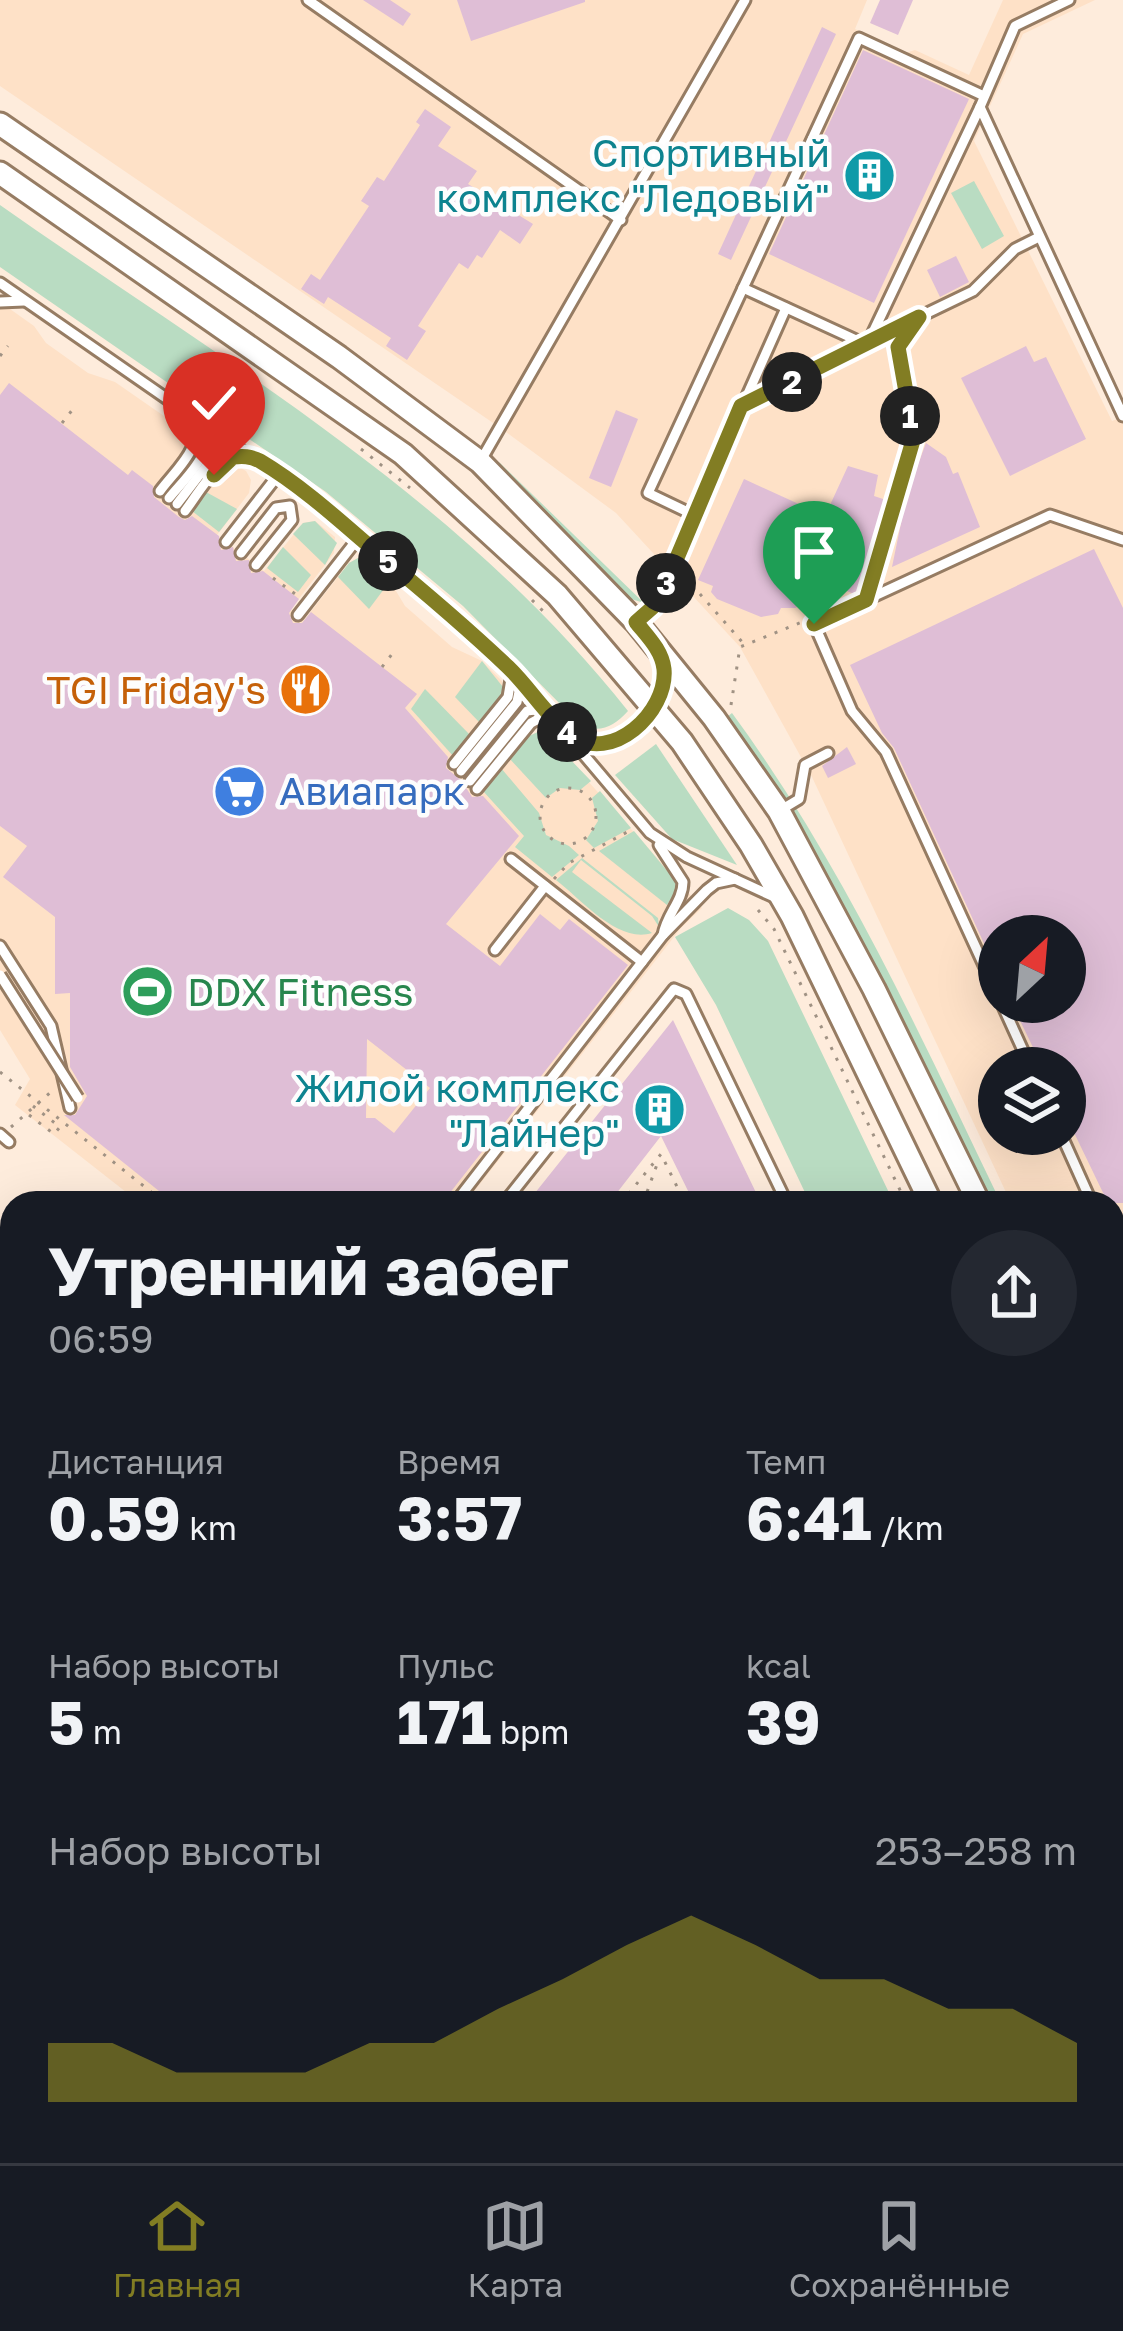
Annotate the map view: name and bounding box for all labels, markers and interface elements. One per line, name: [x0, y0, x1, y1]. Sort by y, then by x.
place label: Спортивный комплекс "Ледовый": [436, 129, 830, 221]
building icon: Спортивный комплекс "Ледовый": [841, 147, 897, 203]
pin: [163, 352, 265, 475]
pin: 2: [762, 352, 822, 412]
text: 2: [782, 362, 802, 401]
icon: check: [181, 370, 247, 436]
pin: 1: [880, 386, 940, 446]
text: 1: [902, 396, 919, 435]
pin: [763, 501, 865, 624]
icon: arrive: [781, 519, 847, 585]
pin: 5: [358, 531, 418, 591]
text: 5: [378, 541, 398, 580]
pin: 3: [636, 553, 696, 613]
text: 3: [656, 563, 676, 602]
restaurant icon: TGI Friday's: [277, 662, 333, 718]
place label: TGI Friday's: [46, 666, 266, 713]
pin: 4: [537, 702, 597, 762]
text: 4: [557, 712, 577, 751]
supermarket icon: Авиапарк: [212, 763, 268, 819]
place label: Авиапарк: [279, 767, 465, 814]
north arrow: [978, 915, 1086, 1023]
map controls: [978, 915, 1086, 1155]
sports icon: DDX Fitness: [120, 964, 176, 1020]
place label: DDX Fitness: [187, 968, 414, 1015]
button: layers: [978, 1047, 1086, 1155]
place label: Жилой комплекс "Лайнер": [294, 1064, 620, 1156]
building icon: Жилой комплекс "Лайнер": [631, 1082, 687, 1138]
text: Утренний забег: [48, 1230, 569, 1310]
button: share: [951, 1230, 1077, 1356]
text: 06:59: [48, 1315, 154, 1362]
text: Дистанция: [48, 1442, 224, 1481]
text: Время: [397, 1442, 501, 1481]
text: Темп: [746, 1442, 826, 1481]
text: 0.59: [48, 1481, 181, 1553]
text: 3:57: [397, 1481, 522, 1553]
text: 6:41: [746, 1481, 872, 1553]
text: km: [181, 1508, 237, 1547]
text: /km: [872, 1508, 944, 1547]
text: Набор высоты: [48, 1646, 280, 1685]
text: Пульс: [397, 1646, 495, 1685]
text: kcal: [746, 1646, 811, 1685]
text: 5: [48, 1685, 85, 1757]
text: 171: [397, 1685, 492, 1757]
text: 39: [746, 1685, 821, 1757]
text: m: [85, 1712, 122, 1751]
text: bpm: [492, 1712, 570, 1751]
text: Набор высоты: [48, 1827, 322, 1874]
text: 253–258 m: [875, 1827, 1077, 1874]
tab: Главная: [113, 2193, 242, 2304]
tab: Карта: [468, 2193, 563, 2304]
tab: Сохранённые: [789, 2193, 1010, 2304]

